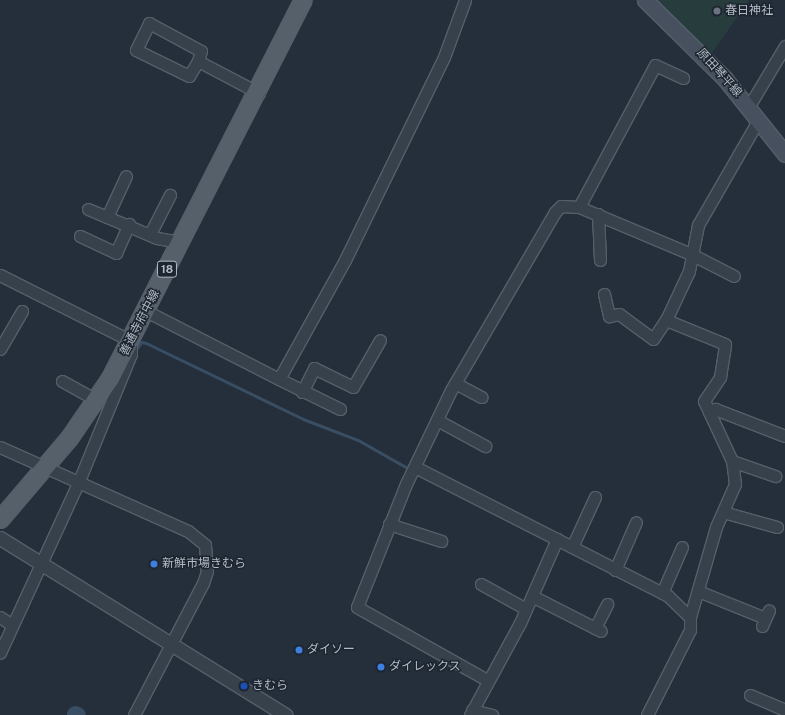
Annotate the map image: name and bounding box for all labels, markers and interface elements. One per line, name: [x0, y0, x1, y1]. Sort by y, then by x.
place label: 春日神社: [725, 4, 773, 18]
marker: 春日神社: [712, 6, 722, 16]
street label: 原田琴平線: [694, 46, 744, 100]
road number: 18: [156, 260, 178, 278]
street label: 善通寺府中線: [117, 288, 163, 358]
place label: 新鮮市場きむら: [162, 557, 246, 571]
marker: 新鮮市場きむら: [149, 559, 159, 569]
place label: ダイソー: [307, 643, 355, 657]
marker: ダイソー: [294, 645, 304, 655]
place label: ダイレックス: [389, 660, 461, 674]
marker: ダイレックス: [376, 662, 386, 672]
place label: きむら: [252, 679, 288, 693]
marker: きむら: [239, 681, 249, 691]

